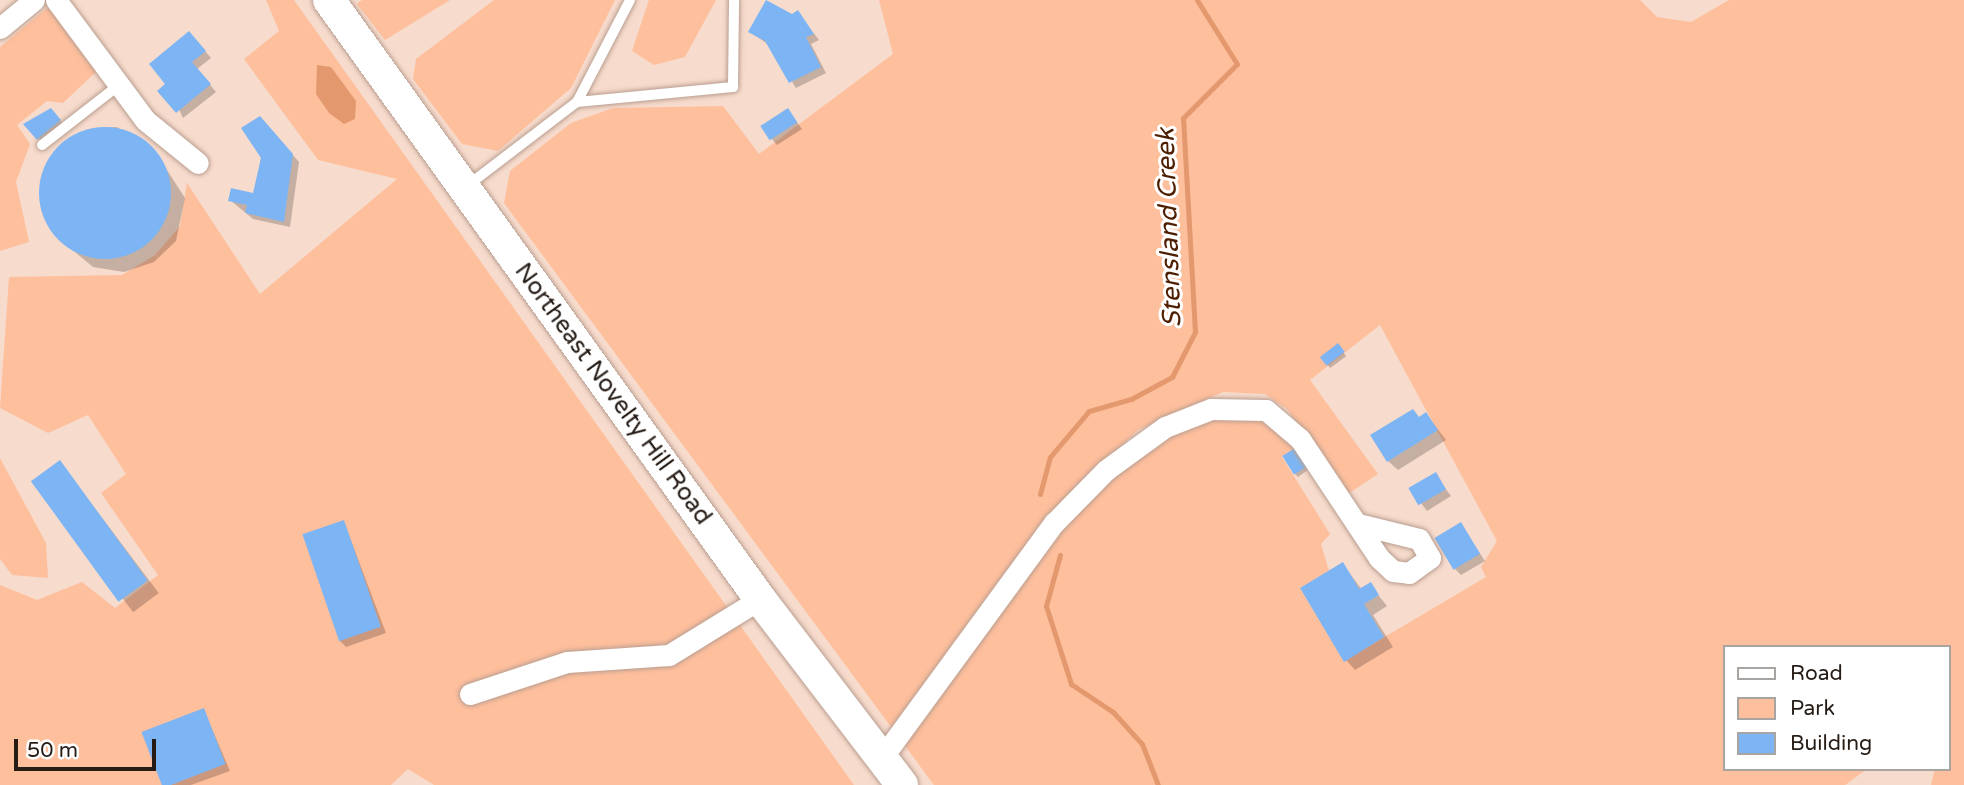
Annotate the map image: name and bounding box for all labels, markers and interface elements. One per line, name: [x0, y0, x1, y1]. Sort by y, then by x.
water label: Stensland Creek: [1150, 128, 1188, 328]
street label: Northeast Novelty Hill Road: [508, 258, 718, 530]
legend: [1722, 645, 1950, 771]
text: Road: [1790, 661, 1843, 686]
text: Park: [1790, 696, 1835, 721]
scale bar: [18, 726, 159, 770]
text: Building: [1790, 731, 1872, 756]
text: 50 m: [27, 738, 78, 763]

